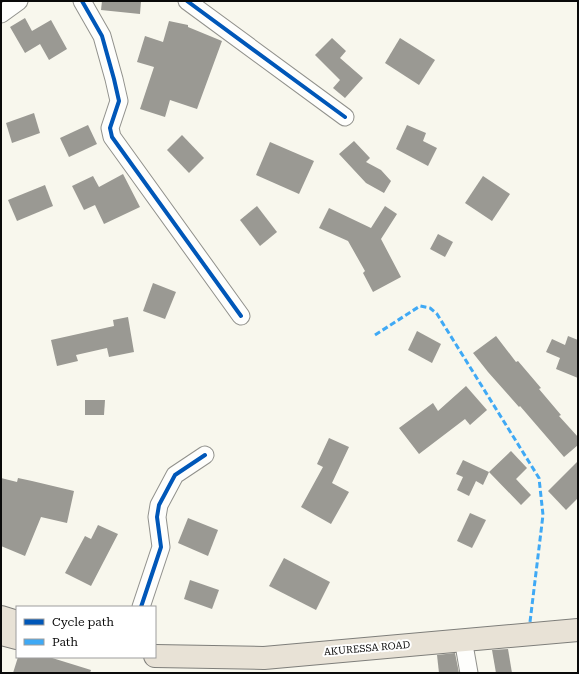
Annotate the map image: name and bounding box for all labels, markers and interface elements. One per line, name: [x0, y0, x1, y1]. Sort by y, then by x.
legend: [16, 606, 156, 658]
text: Cycle path: [52, 615, 114, 629]
text: Path: [52, 635, 78, 649]
street label: AKURESSA ROAD: [323, 639, 411, 657]

